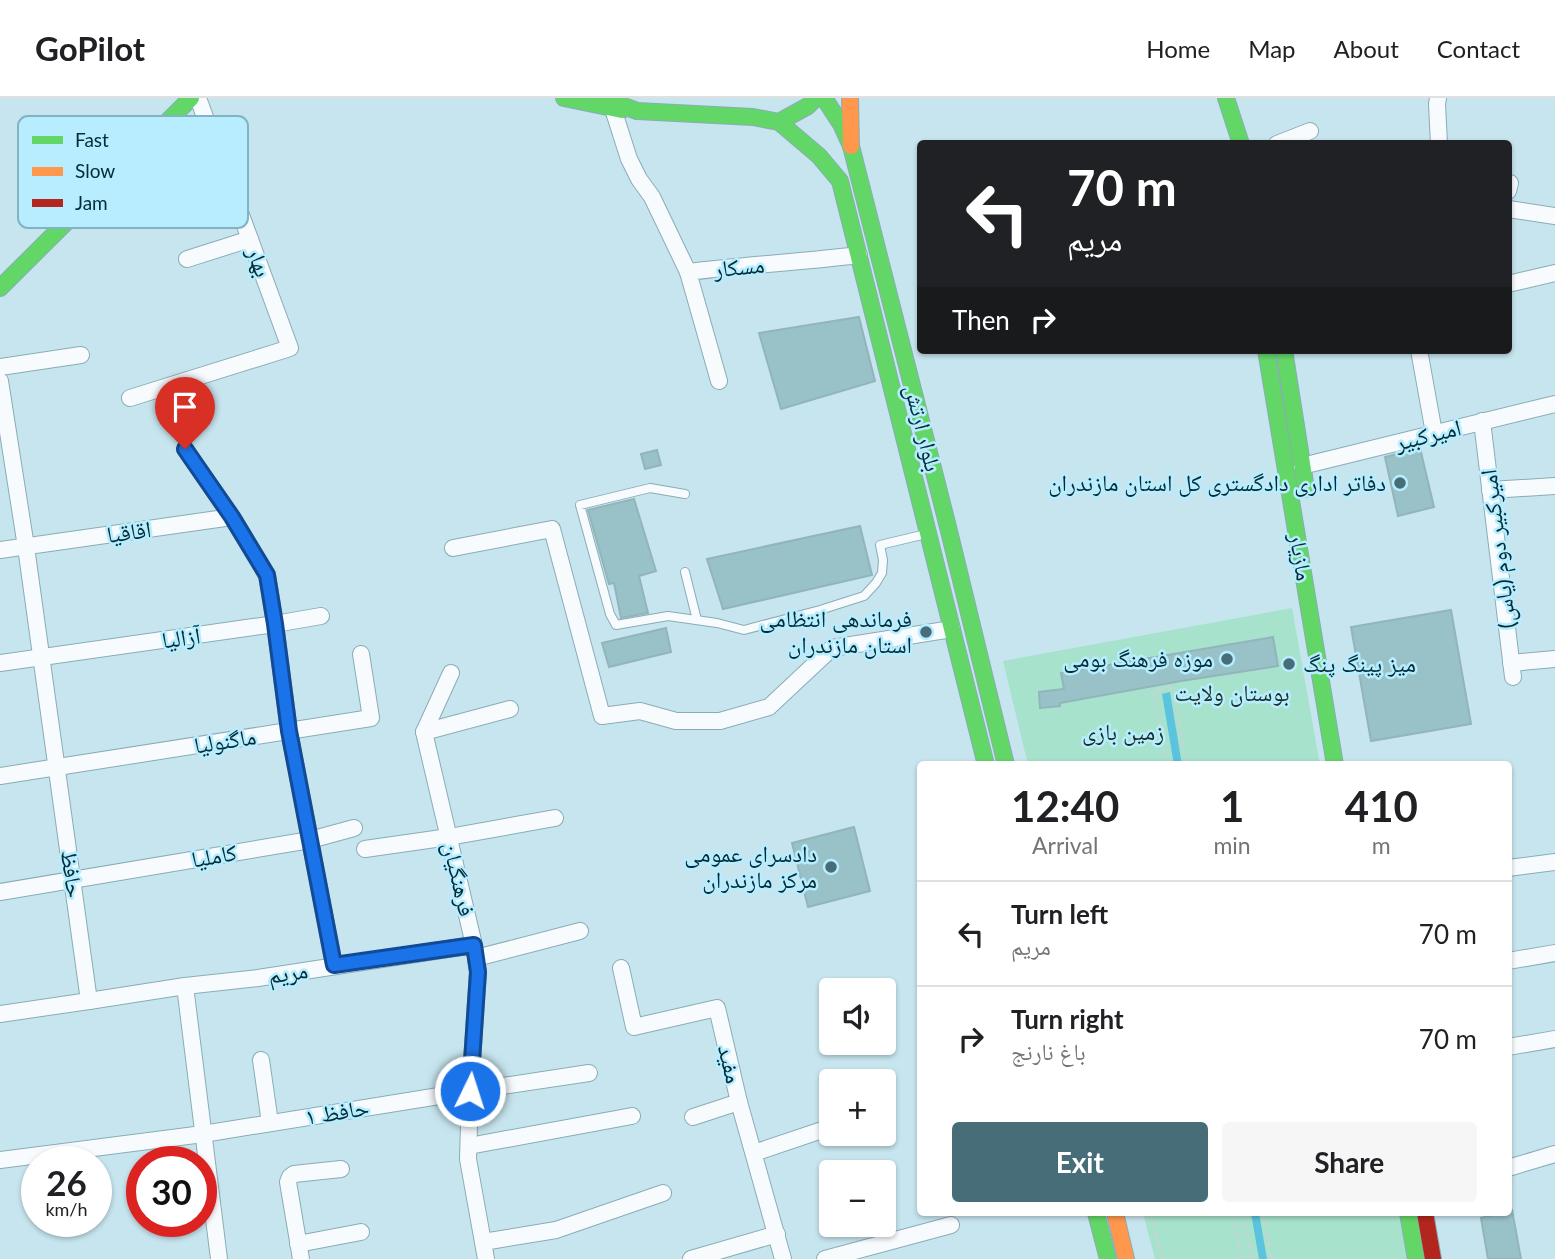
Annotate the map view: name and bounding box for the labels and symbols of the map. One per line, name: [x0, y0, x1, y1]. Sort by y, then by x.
legend: [18, 116, 248, 228]
text: Fast: [75, 128, 109, 151]
text: Slow: [75, 159, 115, 182]
text: Jam: [75, 191, 108, 214]
street label: بهار: [241, 242, 278, 281]
street label: مسکار: [711, 249, 766, 283]
pin: [155, 377, 215, 449]
street label: بلوار ارتش: [899, 381, 948, 474]
street label: امیرکبیر: [1391, 412, 1464, 457]
place label: دفاتر اداری دادگستری کل استان مازندران: [1048, 468, 1386, 497]
street label: امیرکبیر دوم (یاس): [1473, 468, 1524, 630]
marker: دفاتر اداری دادگستری کل استان مازندران: [1392, 475, 1408, 491]
street label: اقاقیا: [105, 514, 153, 548]
street label: مازیار: [1284, 530, 1320, 583]
place label: فرماندهی انتظامی استان مازندران: [759, 604, 912, 659]
street label: آزالیا: [160, 620, 203, 654]
marker: فرماندهی انتظامی استان مازندران: [918, 624, 934, 640]
place label: موزه فرهنگ بومی: [1063, 644, 1213, 673]
place label: میز پینگ پنگ: [1303, 649, 1416, 678]
marker: موزه فرهنگ بومی: [1219, 651, 1235, 667]
marker: میز پینگ پنگ: [1281, 656, 1297, 672]
park label: بوستان ولایت: [1174, 678, 1290, 707]
park label: زمین بازی: [1082, 717, 1164, 746]
street label: ماگنولیا: [192, 721, 258, 759]
street label: کاملیا: [189, 837, 239, 873]
street label: فرهنگیان: [437, 839, 482, 919]
place label: دادسرای عمومی مرکز مازندران: [684, 839, 817, 894]
street label: حافظ: [56, 848, 90, 900]
marker: دادسرای عمومی مرکز مازندران: [823, 859, 839, 875]
street label: مریم: [266, 955, 310, 992]
street label: مفید: [713, 1042, 749, 1086]
position arrow: [433, 1054, 507, 1128]
street label: حافظ ۱: [303, 1092, 371, 1130]
speed limit sign: 30: [126, 1146, 217, 1237]

